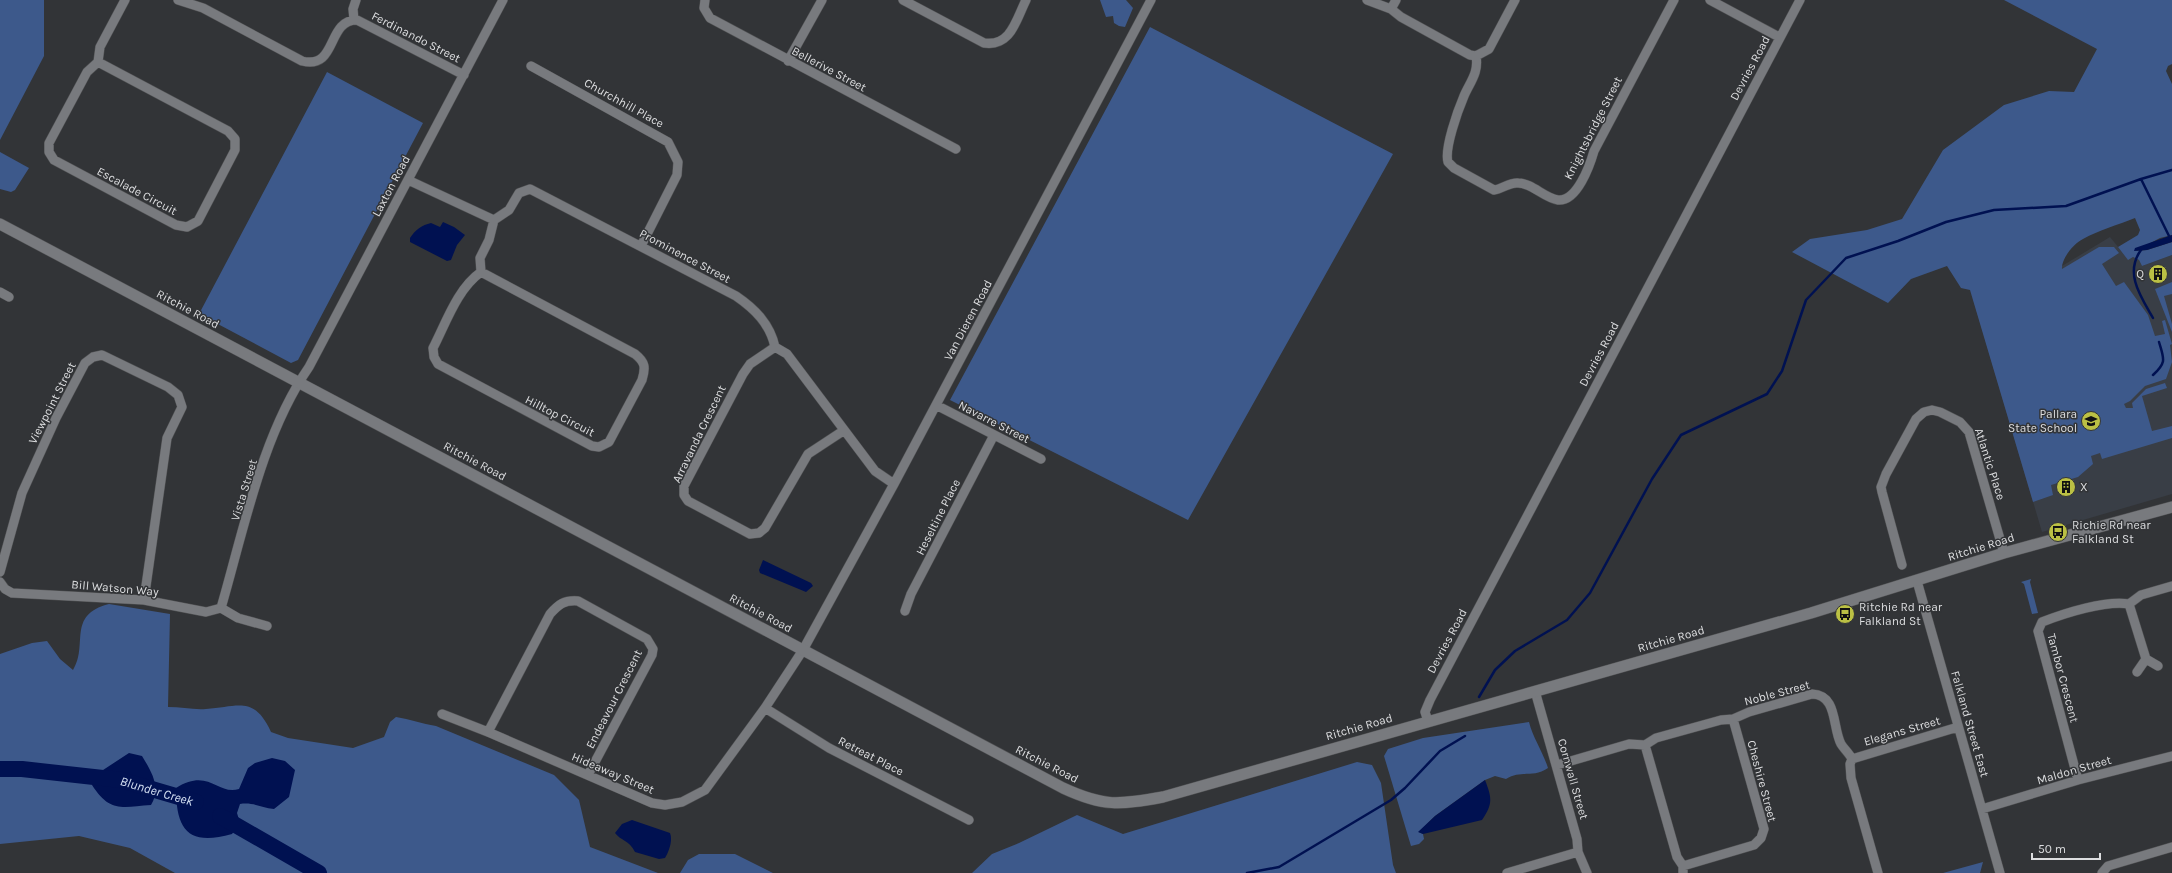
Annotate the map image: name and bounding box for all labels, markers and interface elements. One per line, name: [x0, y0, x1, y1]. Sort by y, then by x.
street label: Ferdinando Street: [369, 9, 463, 66]
street label: Devries Road: [1727, 33, 1773, 103]
street label: Bellerive Street: [789, 43, 869, 95]
street label: Knightsbridge Street: [1561, 74, 1625, 182]
street label: Churchhill Place: [582, 75, 666, 131]
street label: Laxton Road: [369, 153, 413, 219]
street label: Escalade Circuit: [95, 164, 180, 218]
street label: Prominence Street: [637, 226, 733, 286]
building icon: Q: [2147, 263, 2169, 285]
place label: Q: [2136, 267, 2144, 281]
street label: Van Dieren Road: [941, 277, 995, 363]
street label: Ritchie Road: [154, 287, 222, 331]
street label: Devries Road: [1576, 319, 1622, 389]
street label: Viewpoint Street: [25, 359, 79, 446]
street label: Arravanda Crescent: [669, 382, 729, 485]
street label: Hilltop Circuit: [523, 392, 597, 440]
street label: Navarre Street: [956, 398, 1032, 446]
place label: Pallara State School: [2008, 407, 2077, 435]
school or university icon: Pallara State School: [2080, 410, 2102, 432]
street label: Atlantic Place: [1972, 426, 2008, 502]
street label: Ritchie Road: [441, 439, 509, 483]
street label: Vista Street: [228, 457, 260, 522]
building icon: X: [2055, 476, 2077, 498]
street label: Heseltine Place: [913, 477, 963, 557]
place label: X: [2080, 480, 2088, 494]
place label: Richie Rd near Falkland St: [2072, 518, 2151, 546]
bus stop icon: Richie Rd near Falkland St: [2047, 521, 2069, 543]
street label: Ritchie Road: [1946, 530, 2016, 564]
street label: Bill Watson Way: [71, 577, 160, 599]
street label: Ritchie Road: [727, 591, 795, 635]
place label: Ritchie Rd near Falkland St: [1859, 600, 1943, 628]
bus stop icon: Ritchie Rd near Falkland St: [1834, 603, 1856, 625]
street label: Devries Road: [1424, 606, 1470, 676]
street label: Ritchie Road: [1636, 623, 1706, 655]
street label: Tambor Crescent: [2044, 632, 2082, 725]
street label: Endeavour Crescent: [583, 647, 645, 751]
street label: Falkland Street East: [1948, 669, 1992, 779]
street label: Noble Street: [1743, 677, 1812, 708]
street label: Ritchie Road: [1324, 711, 1394, 743]
street label: Elegans Street: [1862, 713, 1942, 749]
street label: Retreat Place: [836, 734, 906, 778]
street label: Cornwall Street: [1555, 737, 1591, 821]
street label: Cheshire Street: [1744, 739, 1780, 824]
street label: Ritchie Road: [1013, 742, 1081, 786]
street label: Hideaway Street: [570, 749, 657, 797]
street label: Maldon Street: [2035, 753, 2113, 787]
water label: Blunder Creek: [118, 773, 195, 809]
scale bar: [2032, 835, 2100, 861]
text: 50 m: [2038, 842, 2066, 856]

